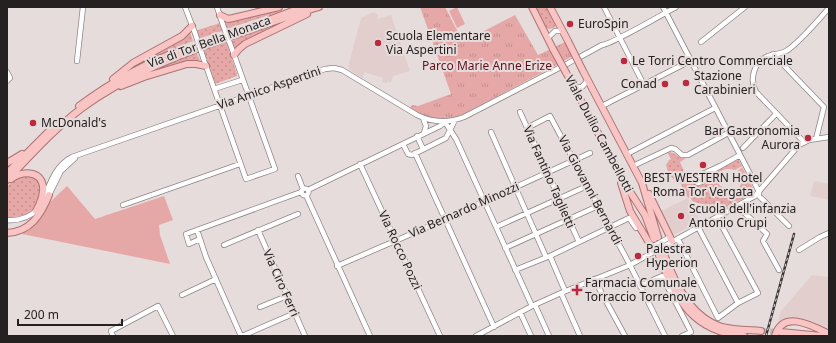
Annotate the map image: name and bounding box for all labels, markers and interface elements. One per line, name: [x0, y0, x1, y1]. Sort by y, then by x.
street label: Via di Tor Bella Monaca: [145, 11, 273, 72]
place label: EuroSpin: [578, 15, 629, 32]
marker: EuroSpin: [565, 19, 575, 29]
place label: Scuola Elementare Via Aspertini: [386, 27, 491, 58]
marker: Scuola Elementare Via Aspertini: [373, 38, 383, 48]
place label: Le Torri Centro Commerciale: [632, 52, 793, 69]
marker: Le Torri Centro Commerciale: [619, 56, 629, 66]
park label: Parco Marie Anne Erize: [422, 57, 552, 74]
street label: Via Amico Aspertini: [215, 62, 323, 113]
place label: Stazione Carabinieri: [694, 67, 756, 98]
street label: Viale Duilio Cambellotti: [561, 72, 638, 195]
place label: Conad: [621, 75, 657, 92]
marker: Stazione Carabinieri: [681, 78, 691, 88]
marker: Conad: [660, 79, 670, 89]
place label: McDonald's: [41, 114, 107, 131]
marker: McDonald's: [28, 118, 38, 128]
place label: Bar Gastronomia Aurora: [704, 122, 800, 153]
street label: Via Fantino Taglietti: [519, 123, 580, 231]
street label: Via Giovanni Bernardi: [554, 132, 627, 248]
marker: Bar Gastronomia Aurora: [803, 133, 813, 143]
marker: BEST WESTERN Hotel Roma Tor Vergata: [698, 160, 708, 170]
place label: BEST WESTERN Hotel Roma Tor Vergata: [644, 169, 762, 200]
street label: Via Bernardo Minozzi: [406, 178, 522, 242]
place label: Scuola dell'infanzia Antonio Crupi: [689, 200, 796, 231]
street label: Via Rocco Pozzi: [375, 207, 426, 292]
marker: Scuola dell'infanzia Antonio Crupi: [676, 211, 686, 221]
place label: Palestra Hyperion: [646, 240, 698, 271]
street label: Via Ciro Ferri: [259, 246, 304, 319]
marker: Palestra Hyperion: [633, 251, 643, 261]
place label: Farmacia Comunale Torraccio Torrenova: [585, 274, 697, 305]
marker: Farmacia Comunale Torraccio Torrenova: [572, 285, 582, 295]
scale bar: [18, 301, 122, 327]
text: 200 m: [24, 306, 59, 323]

